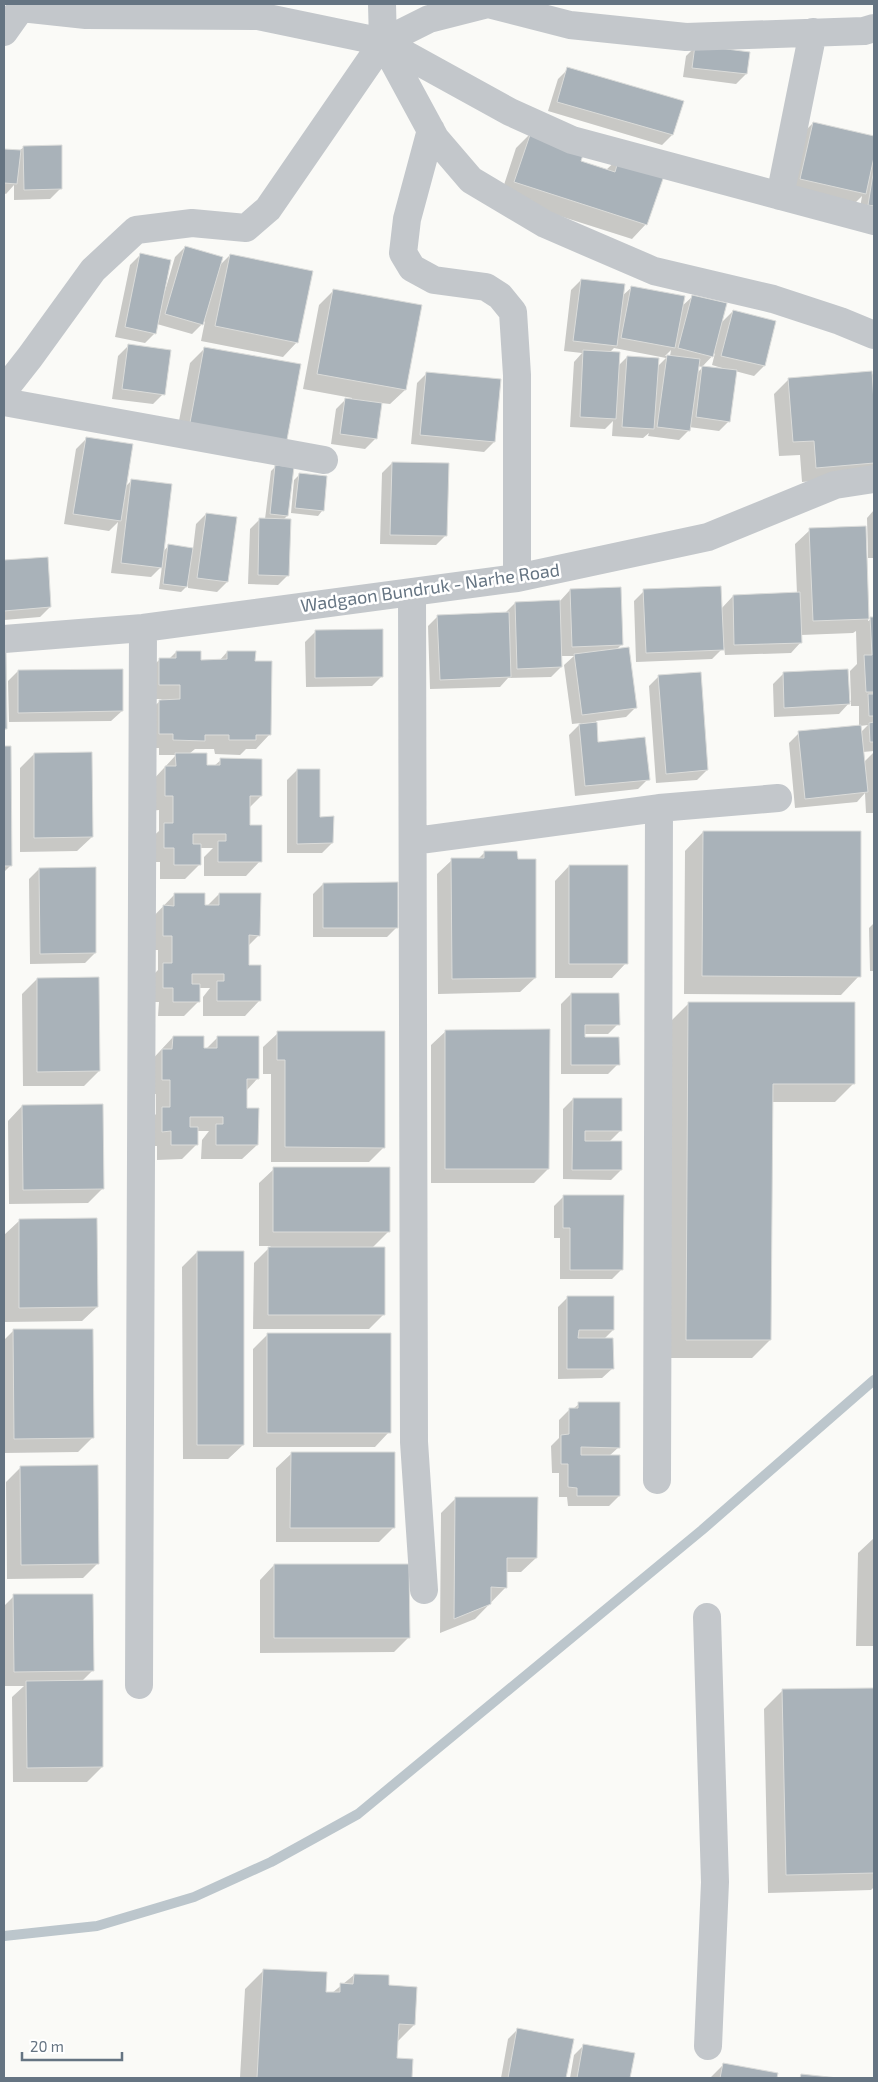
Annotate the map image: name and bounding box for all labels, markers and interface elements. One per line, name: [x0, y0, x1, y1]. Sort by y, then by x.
street label: Wadgaon Bundruk - Narhe Road: [299, 558, 561, 616]
scale bar: [22, 2030, 122, 2062]
text: 20 m: [30, 2037, 64, 2055]

